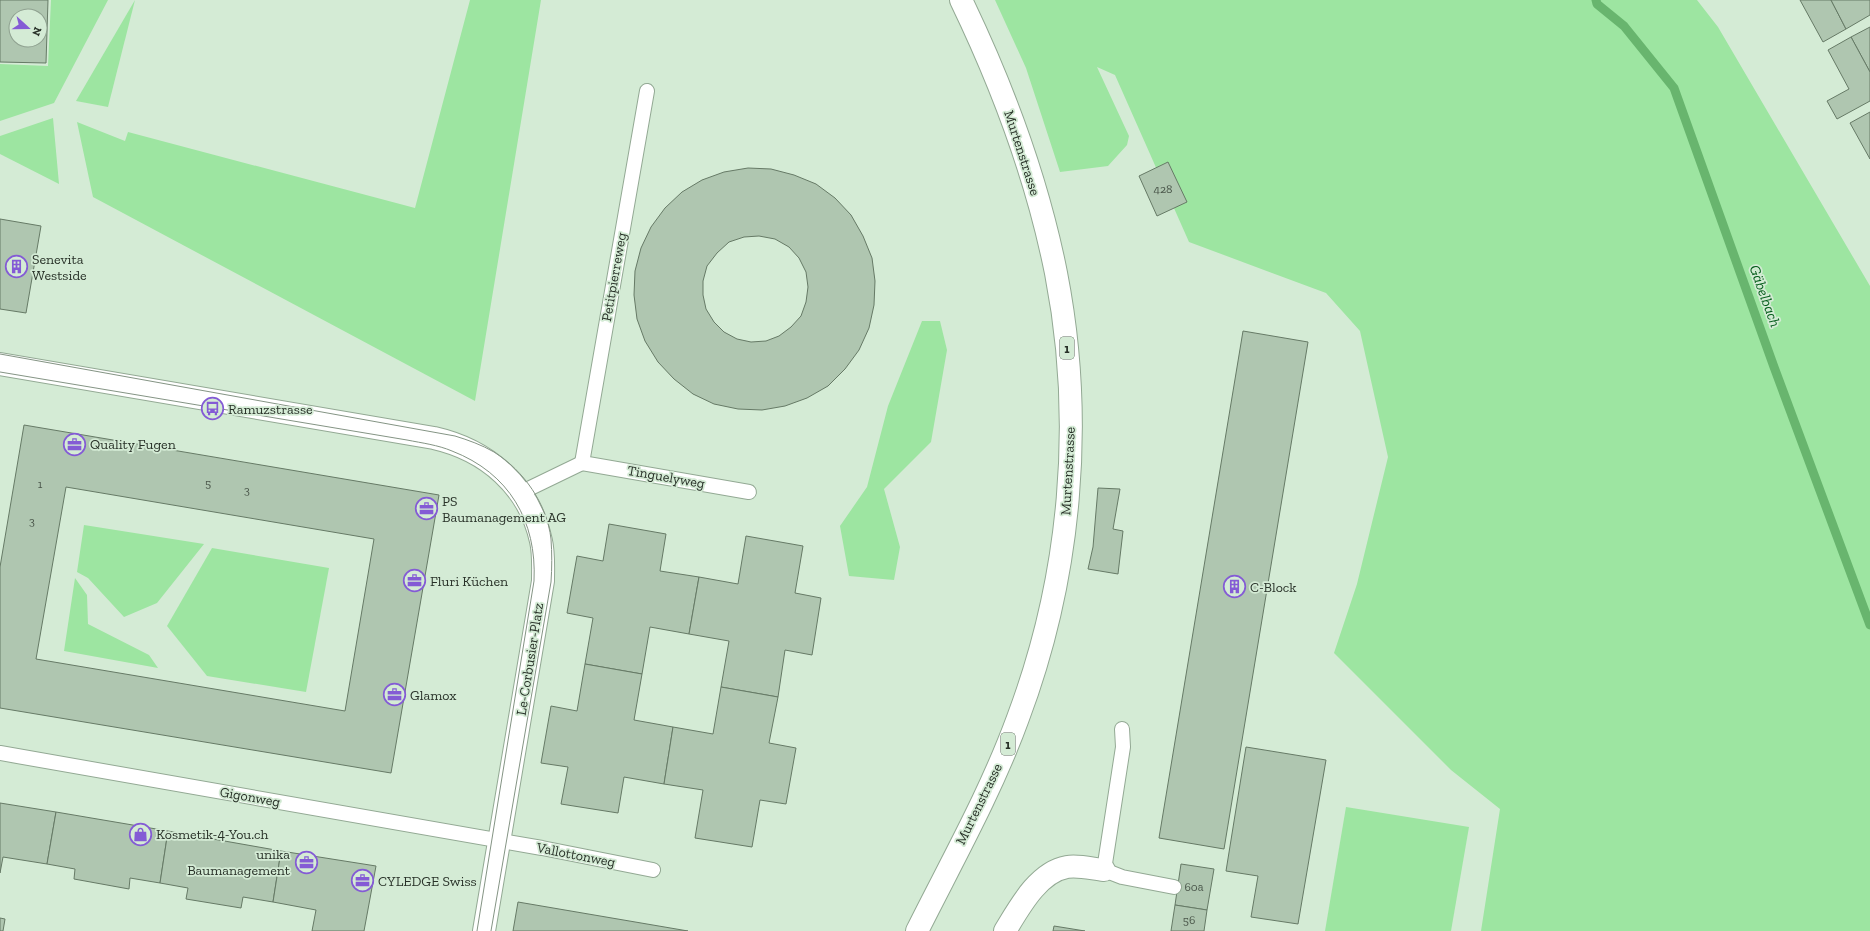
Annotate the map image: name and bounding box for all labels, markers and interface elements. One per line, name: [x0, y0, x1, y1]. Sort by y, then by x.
north arrow: [8, 8, 48, 48]
text: N: [29, 25, 44, 38]
street label: Murtenstrasse: [1000, 108, 1044, 198]
house number: 428: [1153, 182, 1173, 196]
street label: Petitpierreweg: [598, 231, 630, 323]
place label: Senevita Westside: [32, 251, 87, 284]
building icon: Senevita Westside: [4, 254, 30, 280]
water label: Gäbelbach: [1745, 263, 1785, 330]
road number: 1: [1060, 337, 1074, 359]
bus stop icon: Ramuzstrasse: [199, 396, 225, 422]
place label: Ramuzstrasse: [228, 401, 313, 418]
street label: Murtenstrasse: [1057, 426, 1079, 516]
office icon: Quality Fugen: [61, 431, 87, 457]
place label: Quality Fugen: [90, 436, 176, 453]
street label: Tinguelyweg: [626, 462, 706, 492]
house number: 5: [205, 476, 211, 490]
house number: 1: [38, 477, 43, 491]
house number: 3: [244, 483, 250, 497]
place label: PS Baumanagement AG: [442, 493, 566, 526]
office icon: PS Baumanagement AG: [414, 496, 440, 522]
house number: 3: [29, 514, 35, 528]
office icon: Fluri Küchen: [401, 568, 427, 594]
place label: Fluri Küchen: [430, 573, 508, 590]
building icon: C-Block: [1221, 574, 1247, 600]
place label: C-Block: [1250, 579, 1297, 596]
street label: Le-Corbusier-Platz: [513, 601, 547, 717]
office icon: Glamox: [381, 682, 407, 708]
place label: Glamox: [410, 687, 456, 704]
road number: 1: [1001, 733, 1015, 755]
street label: Murtenstrasse: [952, 760, 1006, 847]
street label: Gigonweg: [218, 783, 282, 811]
shop icon: Kosmetik-4-You.ch: [128, 821, 154, 847]
place label: Kosmetik-4-You.ch: [156, 826, 268, 843]
street label: Vallottonweg: [534, 839, 617, 871]
place label: unika Baumanagement: [187, 846, 291, 879]
office icon: unika Baumanagement: [293, 849, 319, 875]
office icon: CYLEDGE Swiss: [350, 868, 376, 894]
place label: CYLEDGE Swiss: [378, 873, 477, 890]
house number: 60a: [1184, 880, 1204, 894]
house number: 56: [1183, 913, 1195, 927]

